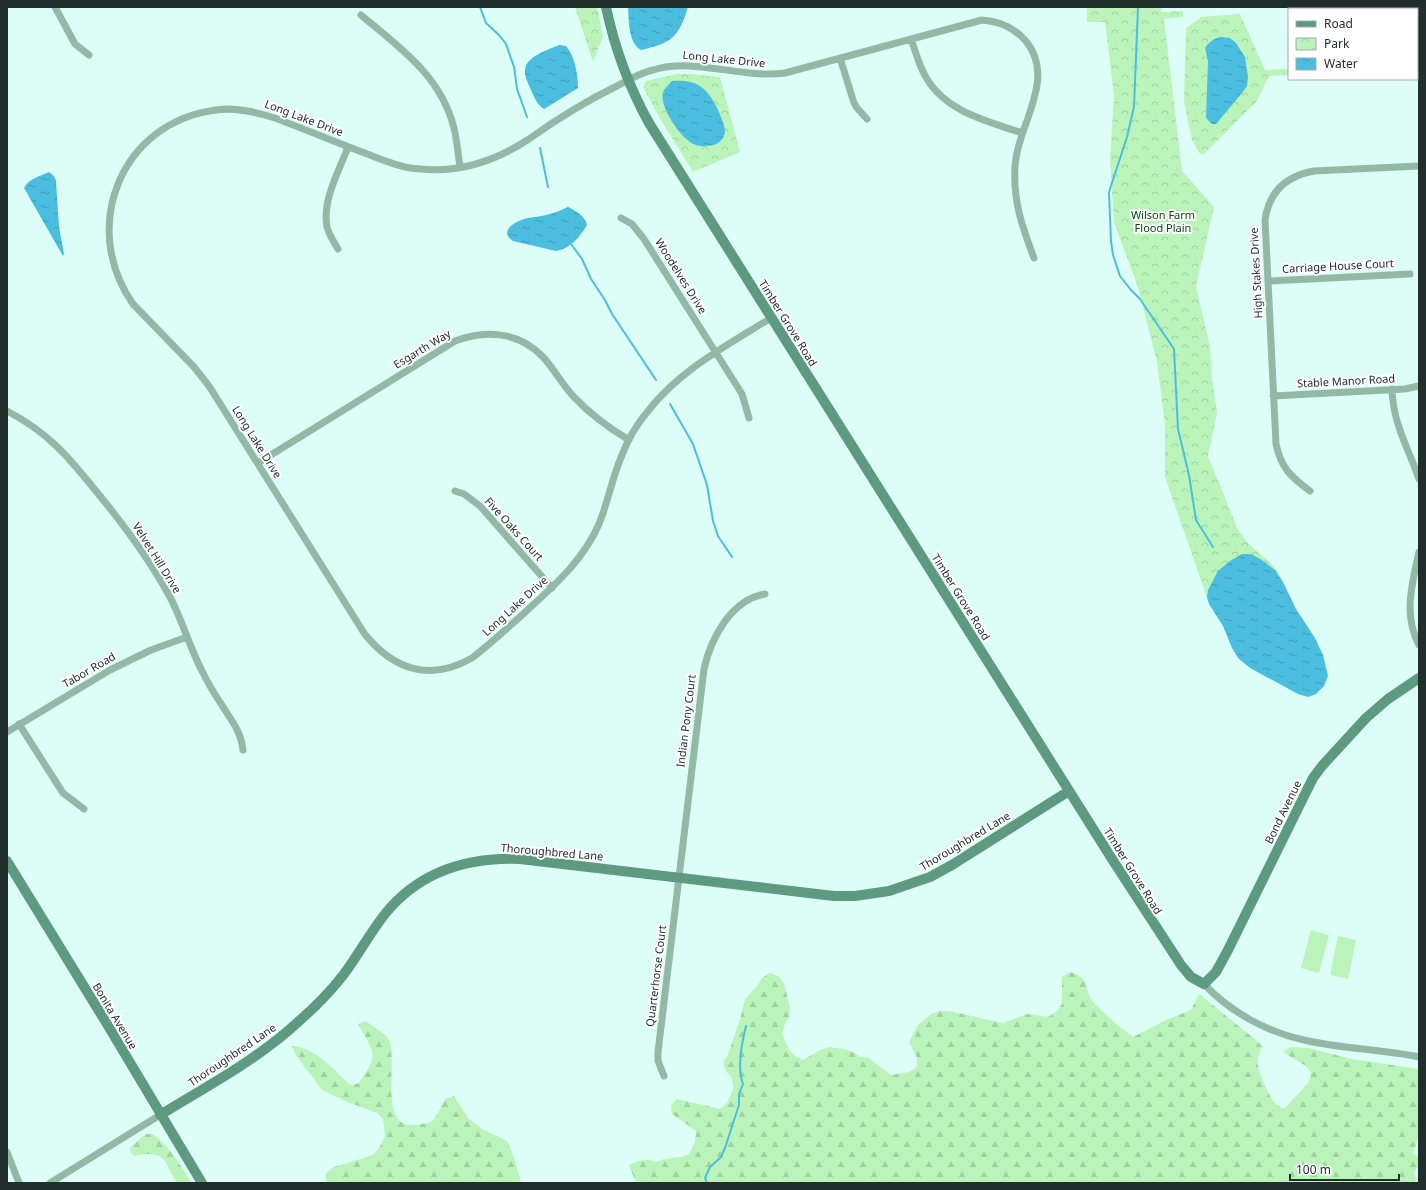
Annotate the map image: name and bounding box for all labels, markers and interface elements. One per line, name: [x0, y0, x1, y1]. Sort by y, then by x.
legend: [1288, 8, 1418, 80]
text: Road: [1324, 15, 1353, 32]
text: Park: [1324, 35, 1350, 52]
street label: Long Lake Drive: [682, 47, 766, 70]
text: Water: [1324, 55, 1358, 72]
street label: Long Lake Drive: [263, 96, 346, 139]
park label: Wilson Farm Flood Plain: [1131, 207, 1195, 235]
street label: High Stakes Drive: [1246, 227, 1265, 319]
street label: Woodelves Drive: [652, 235, 711, 316]
street label: Carriage House Court: [1282, 255, 1394, 276]
street label: Timber Grove Road: [756, 277, 821, 369]
street label: Esgarth Way: [390, 325, 453, 372]
street label: Stable Manor Road: [1297, 370, 1395, 391]
street label: Long Lake Drive: [229, 403, 286, 481]
street label: Five Oaks Court: [482, 494, 547, 564]
street label: Velvet Hill Drive: [130, 520, 185, 596]
street label: Timber Grove Road: [929, 551, 994, 643]
street label: Long Lake Drive: [479, 572, 550, 639]
street label: Tabor Road: [60, 648, 118, 691]
street label: Indian Pony Court: [672, 674, 699, 768]
street label: Bond Avenue: [1261, 778, 1304, 846]
street label: Thoroughbred Lane: [917, 808, 1013, 873]
street label: Timber Grove Road: [1101, 825, 1166, 917]
street label: Thoroughbred Lane: [500, 840, 604, 863]
street label: Quarterhorse Court: [642, 924, 669, 1028]
street label: Bonita Avenue: [90, 980, 141, 1052]
street label: Thoroughbred Lane: [185, 1020, 279, 1090]
scale bar: [1290, 1156, 1399, 1182]
text: 100 m: [1296, 1161, 1331, 1178]

